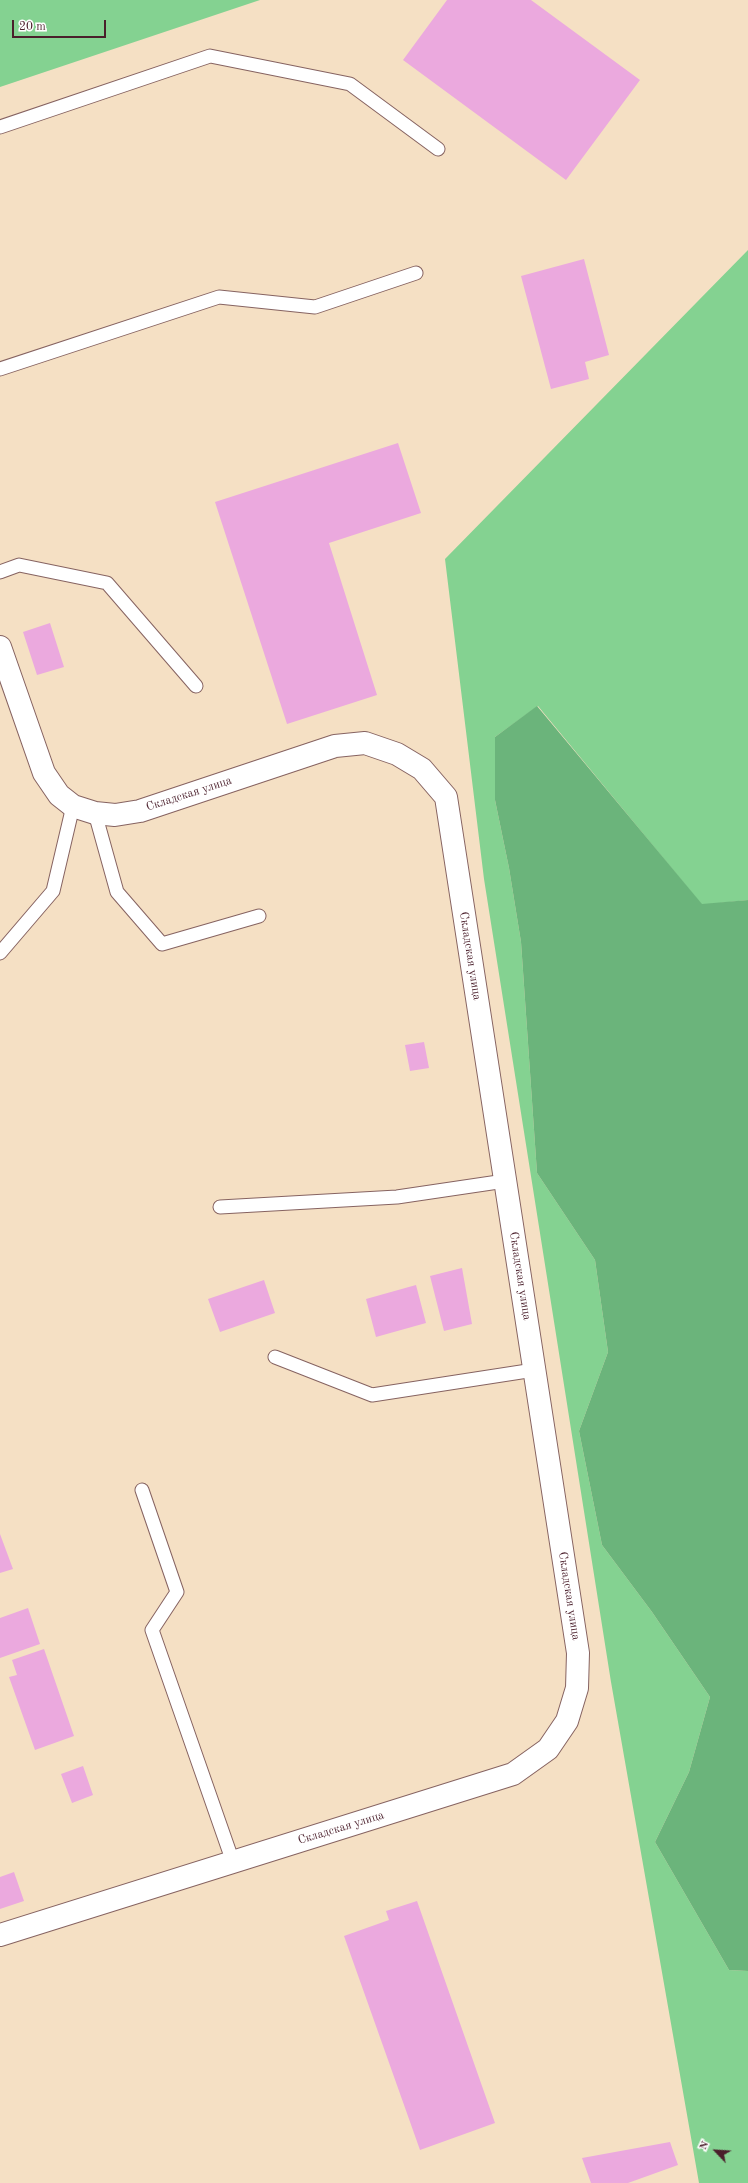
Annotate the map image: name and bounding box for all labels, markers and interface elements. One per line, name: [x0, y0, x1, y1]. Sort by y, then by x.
scale bar: [14, 12, 108, 38]
text: 20 m: [19, 21, 46, 33]
street label: Складская улица: [144, 773, 234, 815]
street label: Складская улица: [456, 911, 484, 1001]
street label: Складская улица: [506, 1231, 534, 1321]
street label: Складская улица: [555, 1551, 583, 1641]
street label: Складская улица: [296, 1808, 386, 1848]
north arrow: [696, 2131, 736, 2171]
text: N: [698, 2140, 711, 2152]

